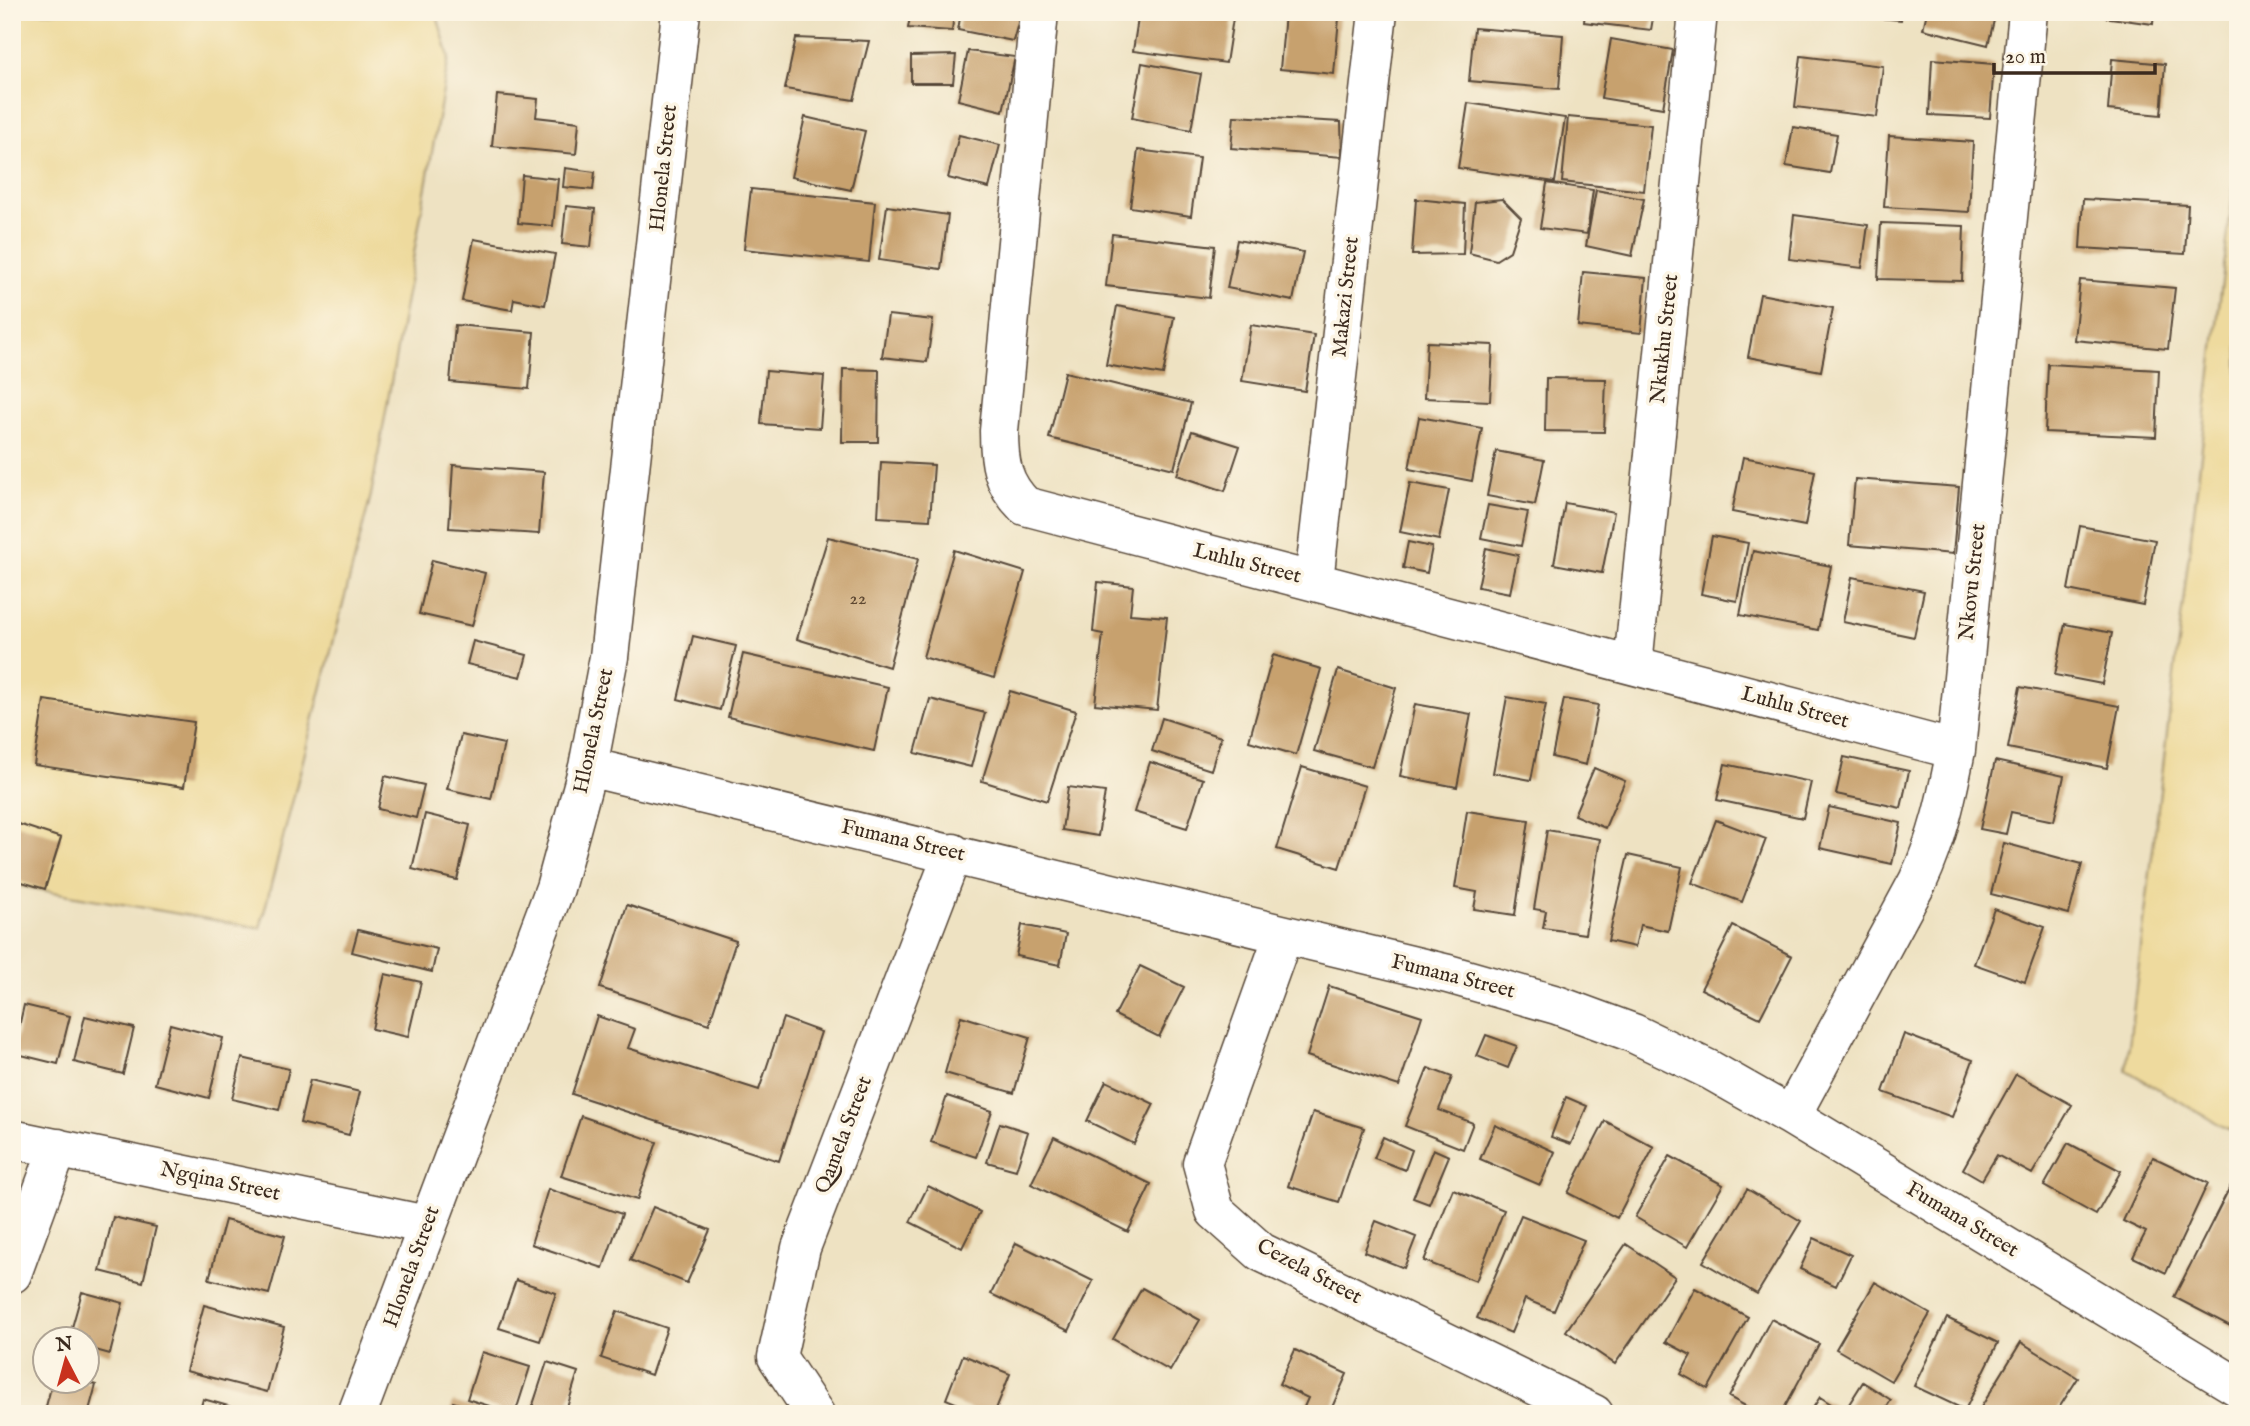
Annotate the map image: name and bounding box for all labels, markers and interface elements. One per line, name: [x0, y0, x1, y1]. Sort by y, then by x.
scale bar: [1994, 32, 2156, 76]
text: 20 m: [2005, 44, 2046, 71]
street label: Hlonela Street: [644, 103, 684, 233]
street label: Makazi Street: [1326, 235, 1366, 359]
street label: Nkukhu Street: [1645, 273, 1685, 405]
street label: Nkovu Street: [1953, 522, 1993, 642]
street label: Luhlu Street: [1190, 538, 1304, 590]
house number: 22: [850, 588, 866, 611]
street label: Hlonela Street: [568, 666, 620, 796]
street label: Luhlu Street: [1738, 681, 1852, 735]
street label: Fumana Street: [838, 814, 968, 868]
street label: Fumana Street: [1388, 949, 1518, 1005]
street label: Qamela Street: [809, 1072, 879, 1198]
street label: Ngqina Street: [157, 1156, 283, 1208]
street label: Fumana Street: [1901, 1176, 2023, 1264]
street label: Hlonela Street: [378, 1203, 446, 1331]
street label: Cezela Street: [1252, 1233, 1366, 1311]
north arrow: [32, 1324, 102, 1394]
text: N: [54, 1332, 74, 1358]

